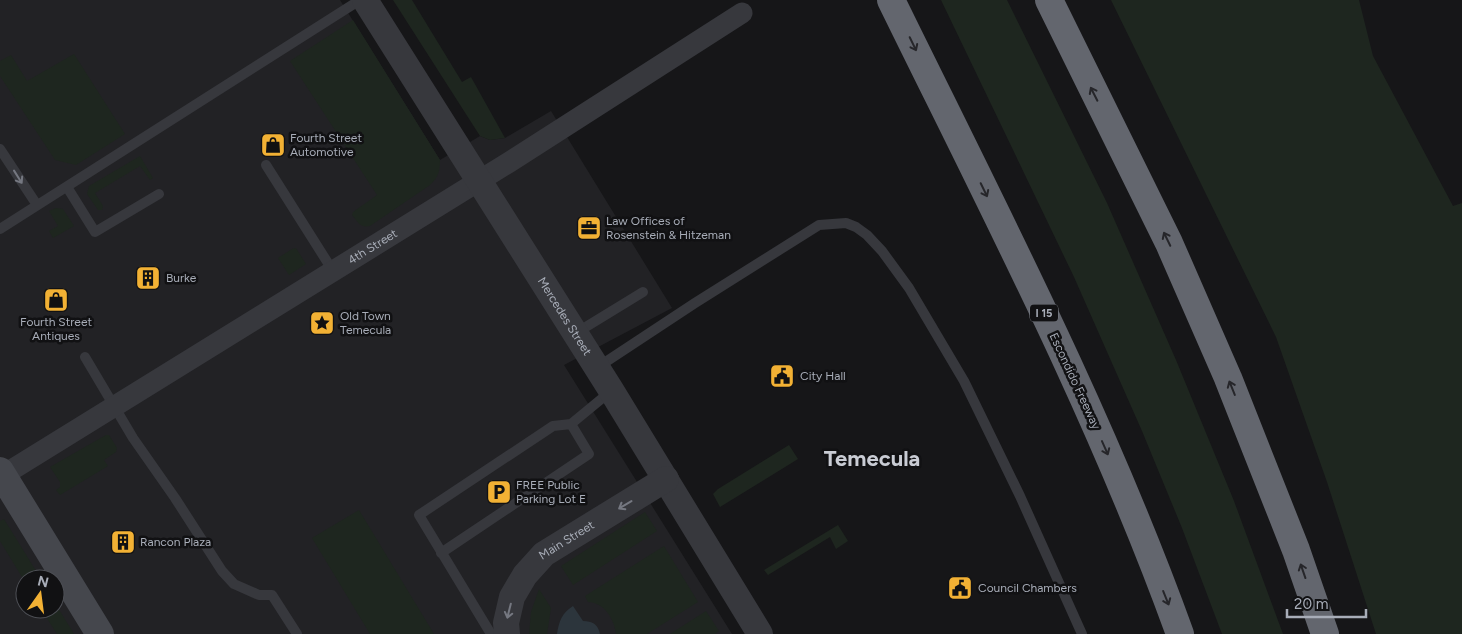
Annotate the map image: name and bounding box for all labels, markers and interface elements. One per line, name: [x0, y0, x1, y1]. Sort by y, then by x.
one-way arrow: [908, 36, 918, 51]
one-way arrow: [1089, 87, 1098, 102]
place label: Fourth Street Automotive: [290, 131, 362, 159]
shop icon: Fourth Street Automotive: [260, 132, 286, 158]
one-way arrow: [13, 170, 23, 184]
one-way arrow: [980, 182, 989, 197]
place label: Law Offices of Rosenstein & Hitzeman: [606, 214, 731, 242]
office icon: Law Offices of Rosenstein & Hitzeman: [576, 215, 602, 241]
street label: 4th Street: [345, 226, 400, 267]
one-way arrow: [1162, 232, 1171, 247]
building icon: Burke: [135, 265, 161, 291]
place label: Burke: [166, 271, 197, 285]
street label: Mercedes Street: [535, 275, 595, 358]
shop icon: Fourth Street Antiques: [43, 287, 69, 313]
road number: I 15: [1030, 304, 1058, 322]
place label: Old Town Temecula: [340, 309, 391, 337]
place icon: Old Town Temecula: [309, 310, 335, 336]
place label: Fourth Street Antiques: [20, 315, 92, 343]
street label: Escondido Freeway: [1047, 331, 1104, 432]
public building icon: City Hall: [769, 363, 795, 389]
place label: City Hall: [800, 369, 846, 383]
one-way arrow: [1227, 381, 1236, 396]
one-way arrow: [1101, 440, 1111, 455]
district label: Temecula: [824, 445, 920, 472]
place label: FREE Public Parking Lot E: [516, 478, 586, 506]
parking icon: FREE Public Parking Lot E: [486, 479, 512, 505]
one-way arrow: [618, 501, 632, 511]
street label: Main Street: [536, 518, 597, 562]
building icon: Rancon Plaza: [110, 529, 136, 555]
place label: Rancon Plaza: [140, 535, 211, 549]
one-way arrow: [1298, 564, 1308, 580]
north arrow: [15, 569, 65, 619]
text: N: [36, 572, 50, 591]
public building icon: Council Chambers: [947, 575, 973, 601]
place label: Council Chambers: [978, 581, 1077, 595]
scale bar: [1287, 586, 1366, 618]
one-way arrow: [1162, 590, 1171, 605]
text: 20 m: [1294, 595, 1328, 613]
one-way arrow: [504, 602, 513, 618]

